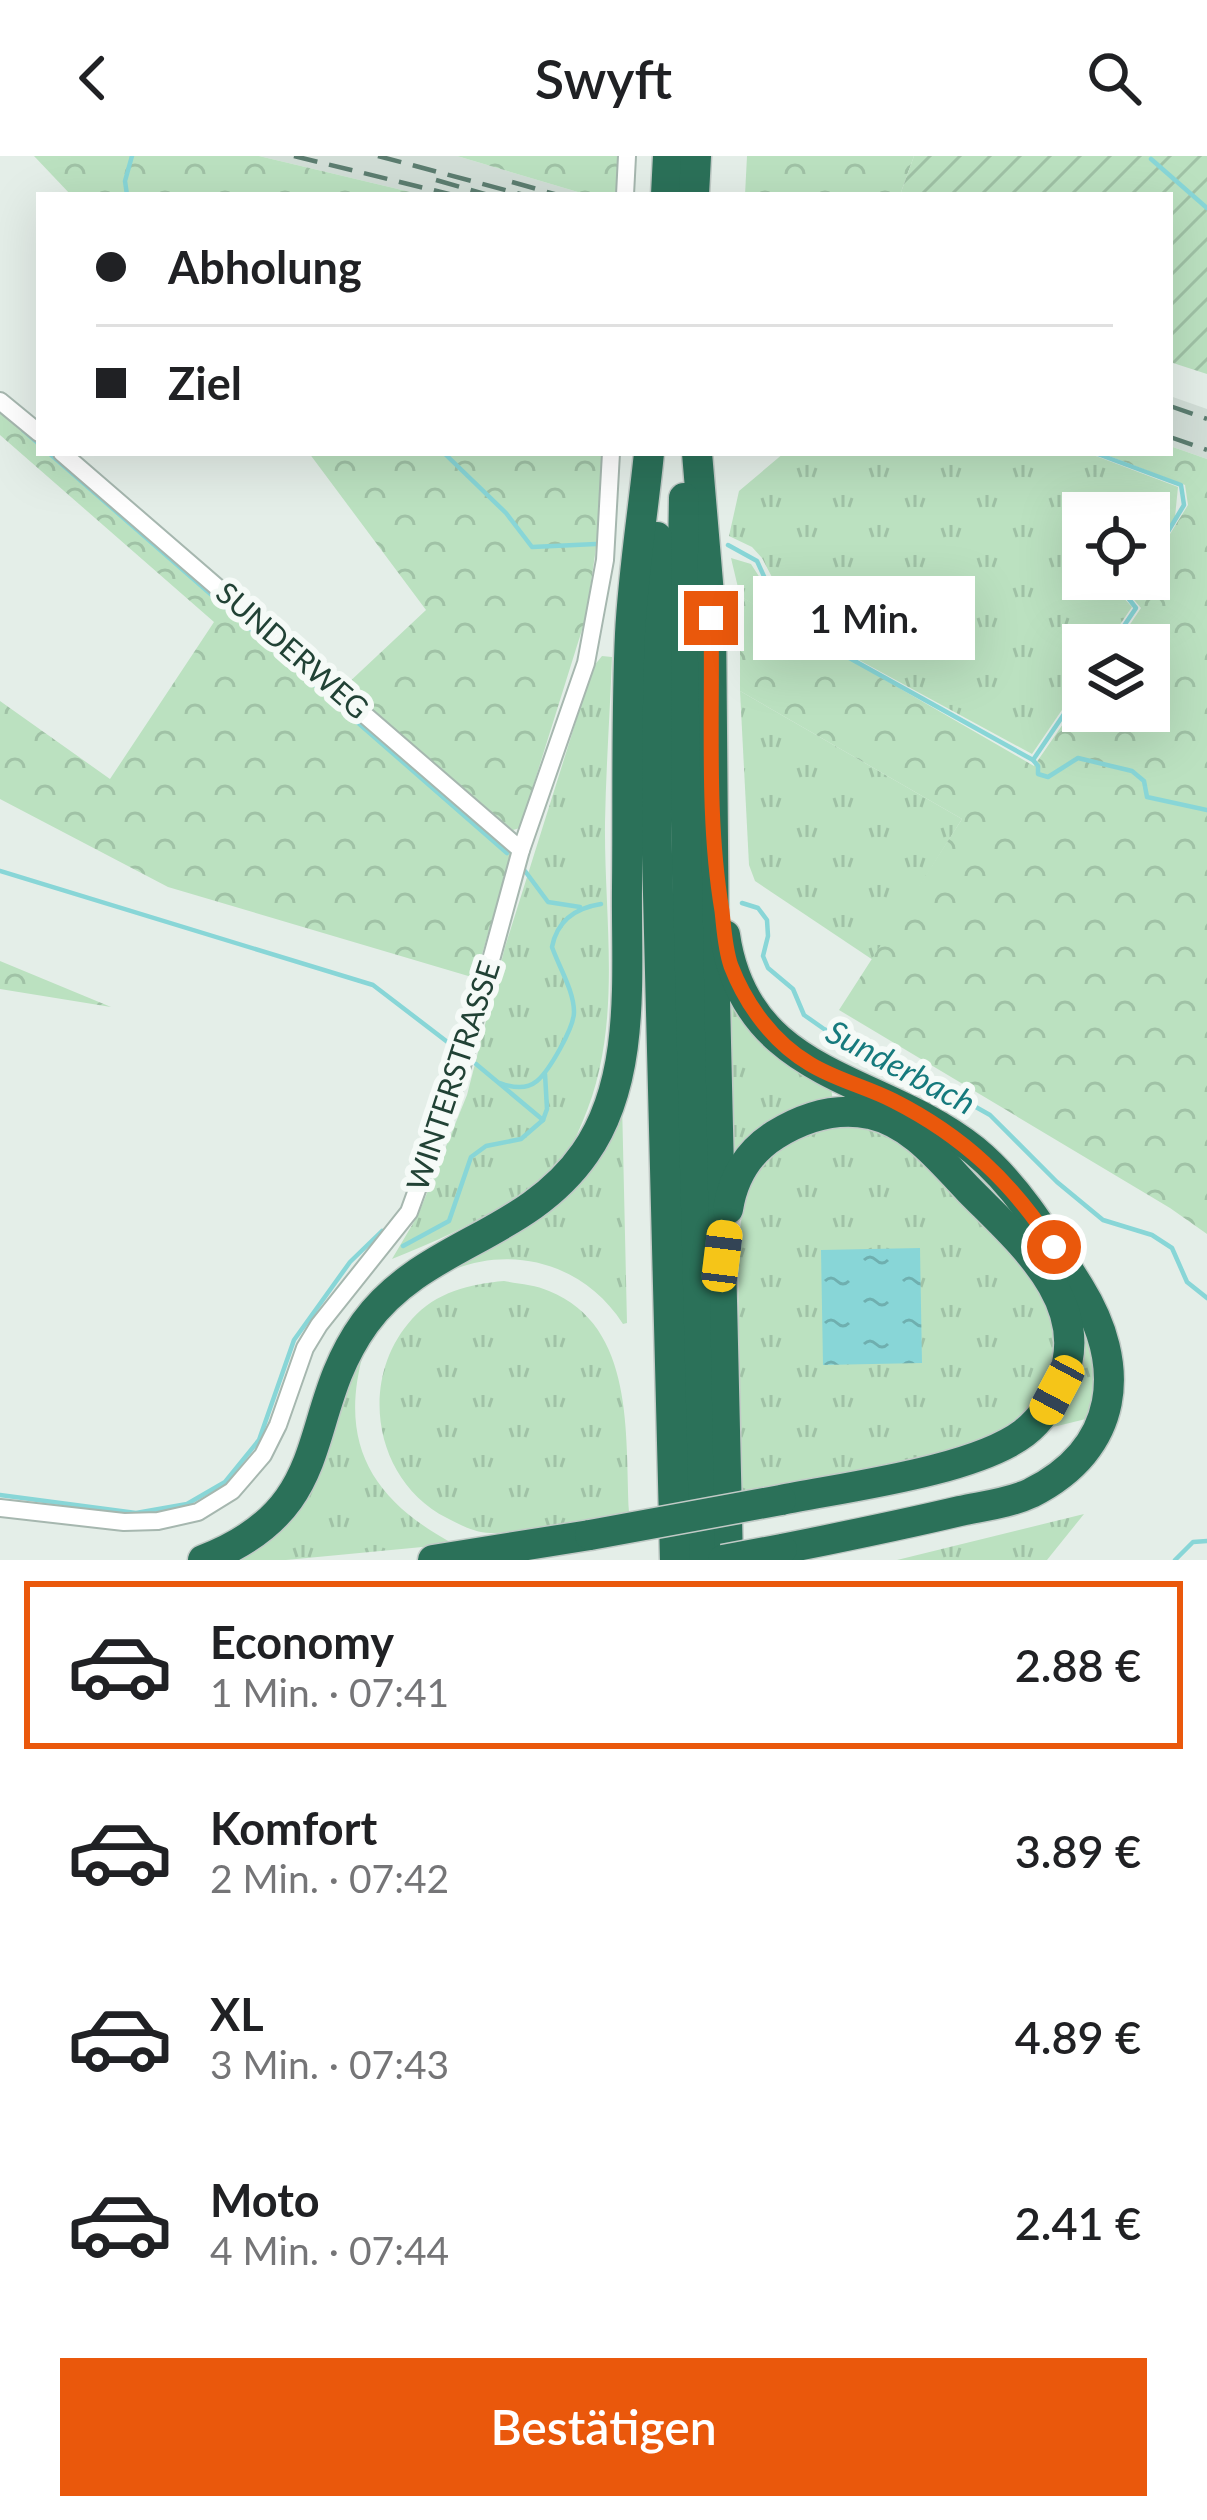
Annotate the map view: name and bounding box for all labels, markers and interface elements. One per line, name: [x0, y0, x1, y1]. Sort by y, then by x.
icon: back: [60, 45, 126, 111]
icon: search: [1081, 45, 1147, 111]
text: Swyft: [535, 46, 672, 111]
text: Abholung: [168, 240, 362, 294]
text: Ziel: [168, 356, 242, 410]
map controls: [1062, 492, 1170, 732]
button: locate: [1062, 492, 1170, 600]
street label: SUNDERWEG: [210, 574, 377, 725]
callout: 1 Min.: [753, 576, 975, 660]
route end: [684, 591, 738, 645]
text: 1 Min.: [809, 595, 919, 641]
button: layers: [1062, 624, 1170, 732]
street label: WINTERSTRASSE: [398, 956, 506, 1195]
water label: Sunderbach: [820, 1010, 983, 1122]
car: [700, 1218, 744, 1294]
route start: [1027, 1220, 1081, 1274]
car: [1024, 1350, 1090, 1430]
icon: car: [66, 1611, 174, 1719]
text: Economy: [210, 1615, 394, 1669]
text: 2.88 €: [1015, 1638, 1141, 1692]
text: 1 Min. · 07:41: [210, 1669, 449, 1715]
icon: car: [66, 1797, 174, 1905]
text: Komfort: [210, 1801, 377, 1855]
text: 3.89 €: [1015, 1824, 1141, 1878]
text: 2 Min. · 07:42: [210, 1855, 449, 1901]
icon: car: [66, 1983, 174, 2091]
text: XL: [210, 1987, 264, 2041]
text: 4.89 €: [1015, 2010, 1141, 2064]
text: 3 Min. · 07:43: [210, 2041, 449, 2087]
icon: car: [66, 2169, 174, 2277]
text: Moto: [210, 2173, 320, 2227]
text: 2.41 €: [1015, 2196, 1141, 2250]
text: 4 Min. · 07:44: [210, 2227, 449, 2273]
button: Bestätigen: [60, 2358, 1147, 2496]

